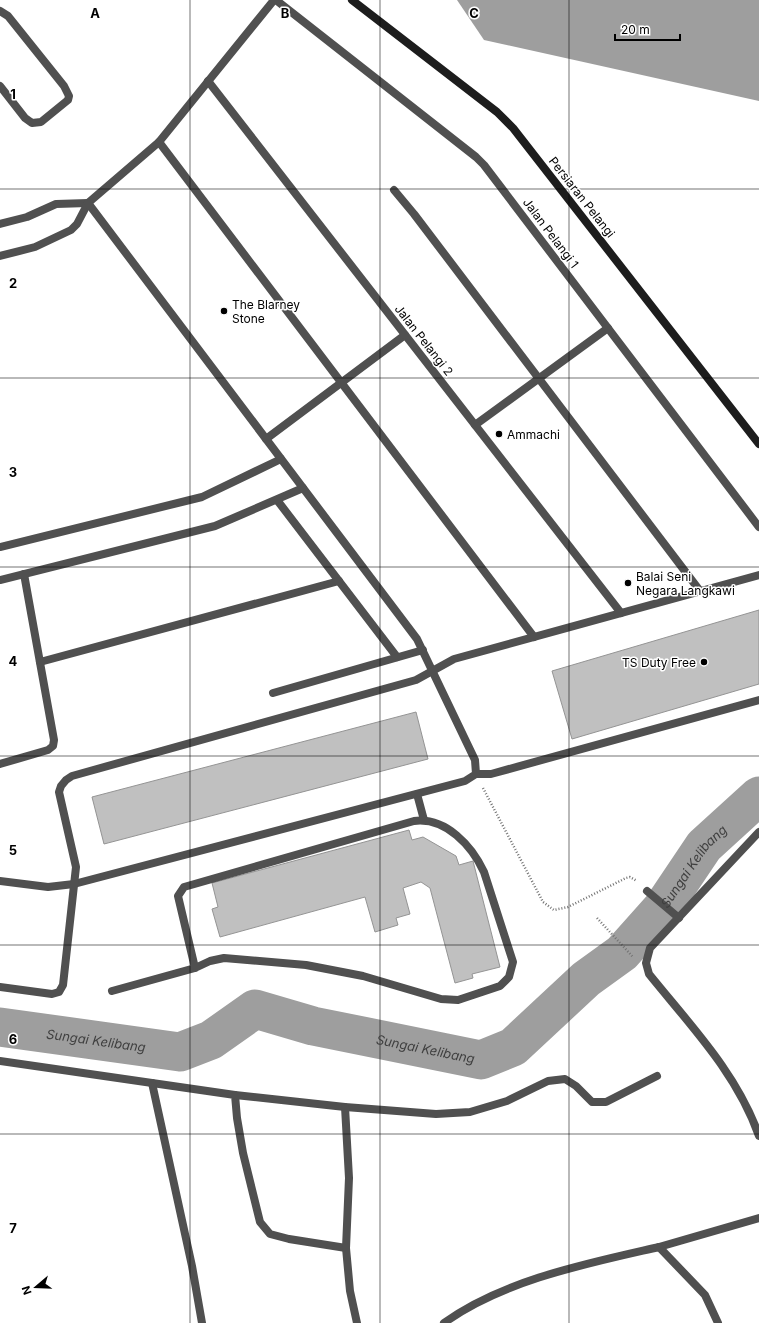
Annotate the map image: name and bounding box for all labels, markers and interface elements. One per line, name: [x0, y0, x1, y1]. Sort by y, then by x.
text: A: [90, 5, 100, 21]
text: B: [281, 5, 290, 21]
text: C: [469, 5, 479, 21]
scale bar: [615, 16, 680, 42]
text: 20 m: [621, 22, 650, 37]
text: 1: [10, 86, 16, 102]
street label: Persiaran Pelangi: [546, 154, 618, 240]
street label: Jalan Pelangi 1: [520, 195, 582, 271]
text: 2: [9, 275, 17, 291]
place label: The Blarney Stone: [232, 297, 300, 326]
street label: Jalan Pelangi 2: [392, 301, 456, 379]
marker: The Blarney Stone: [219, 306, 229, 316]
place label: Ammachi: [507, 427, 560, 442]
marker: Ammachi: [494, 429, 504, 439]
text: 3: [9, 464, 17, 480]
place label: Balai Seni Negara Langkawi: [636, 569, 735, 598]
marker: Balai Seni Negara Langkawi: [623, 578, 633, 588]
text: 4: [9, 653, 18, 669]
place label: TS Duty Free: [622, 655, 696, 670]
marker: TS Duty Free: [699, 657, 709, 667]
water label: Sungai Kelibang: [657, 821, 730, 911]
text: 5: [9, 842, 17, 858]
water label: Sungai Kelibang: [45, 1026, 147, 1055]
text: 6: [9, 1031, 17, 1047]
water label: Sungai Kelibang: [375, 1031, 476, 1067]
text: 7: [9, 1220, 17, 1236]
north arrow: [16, 1267, 56, 1307]
text: N: [19, 1284, 35, 1297]

